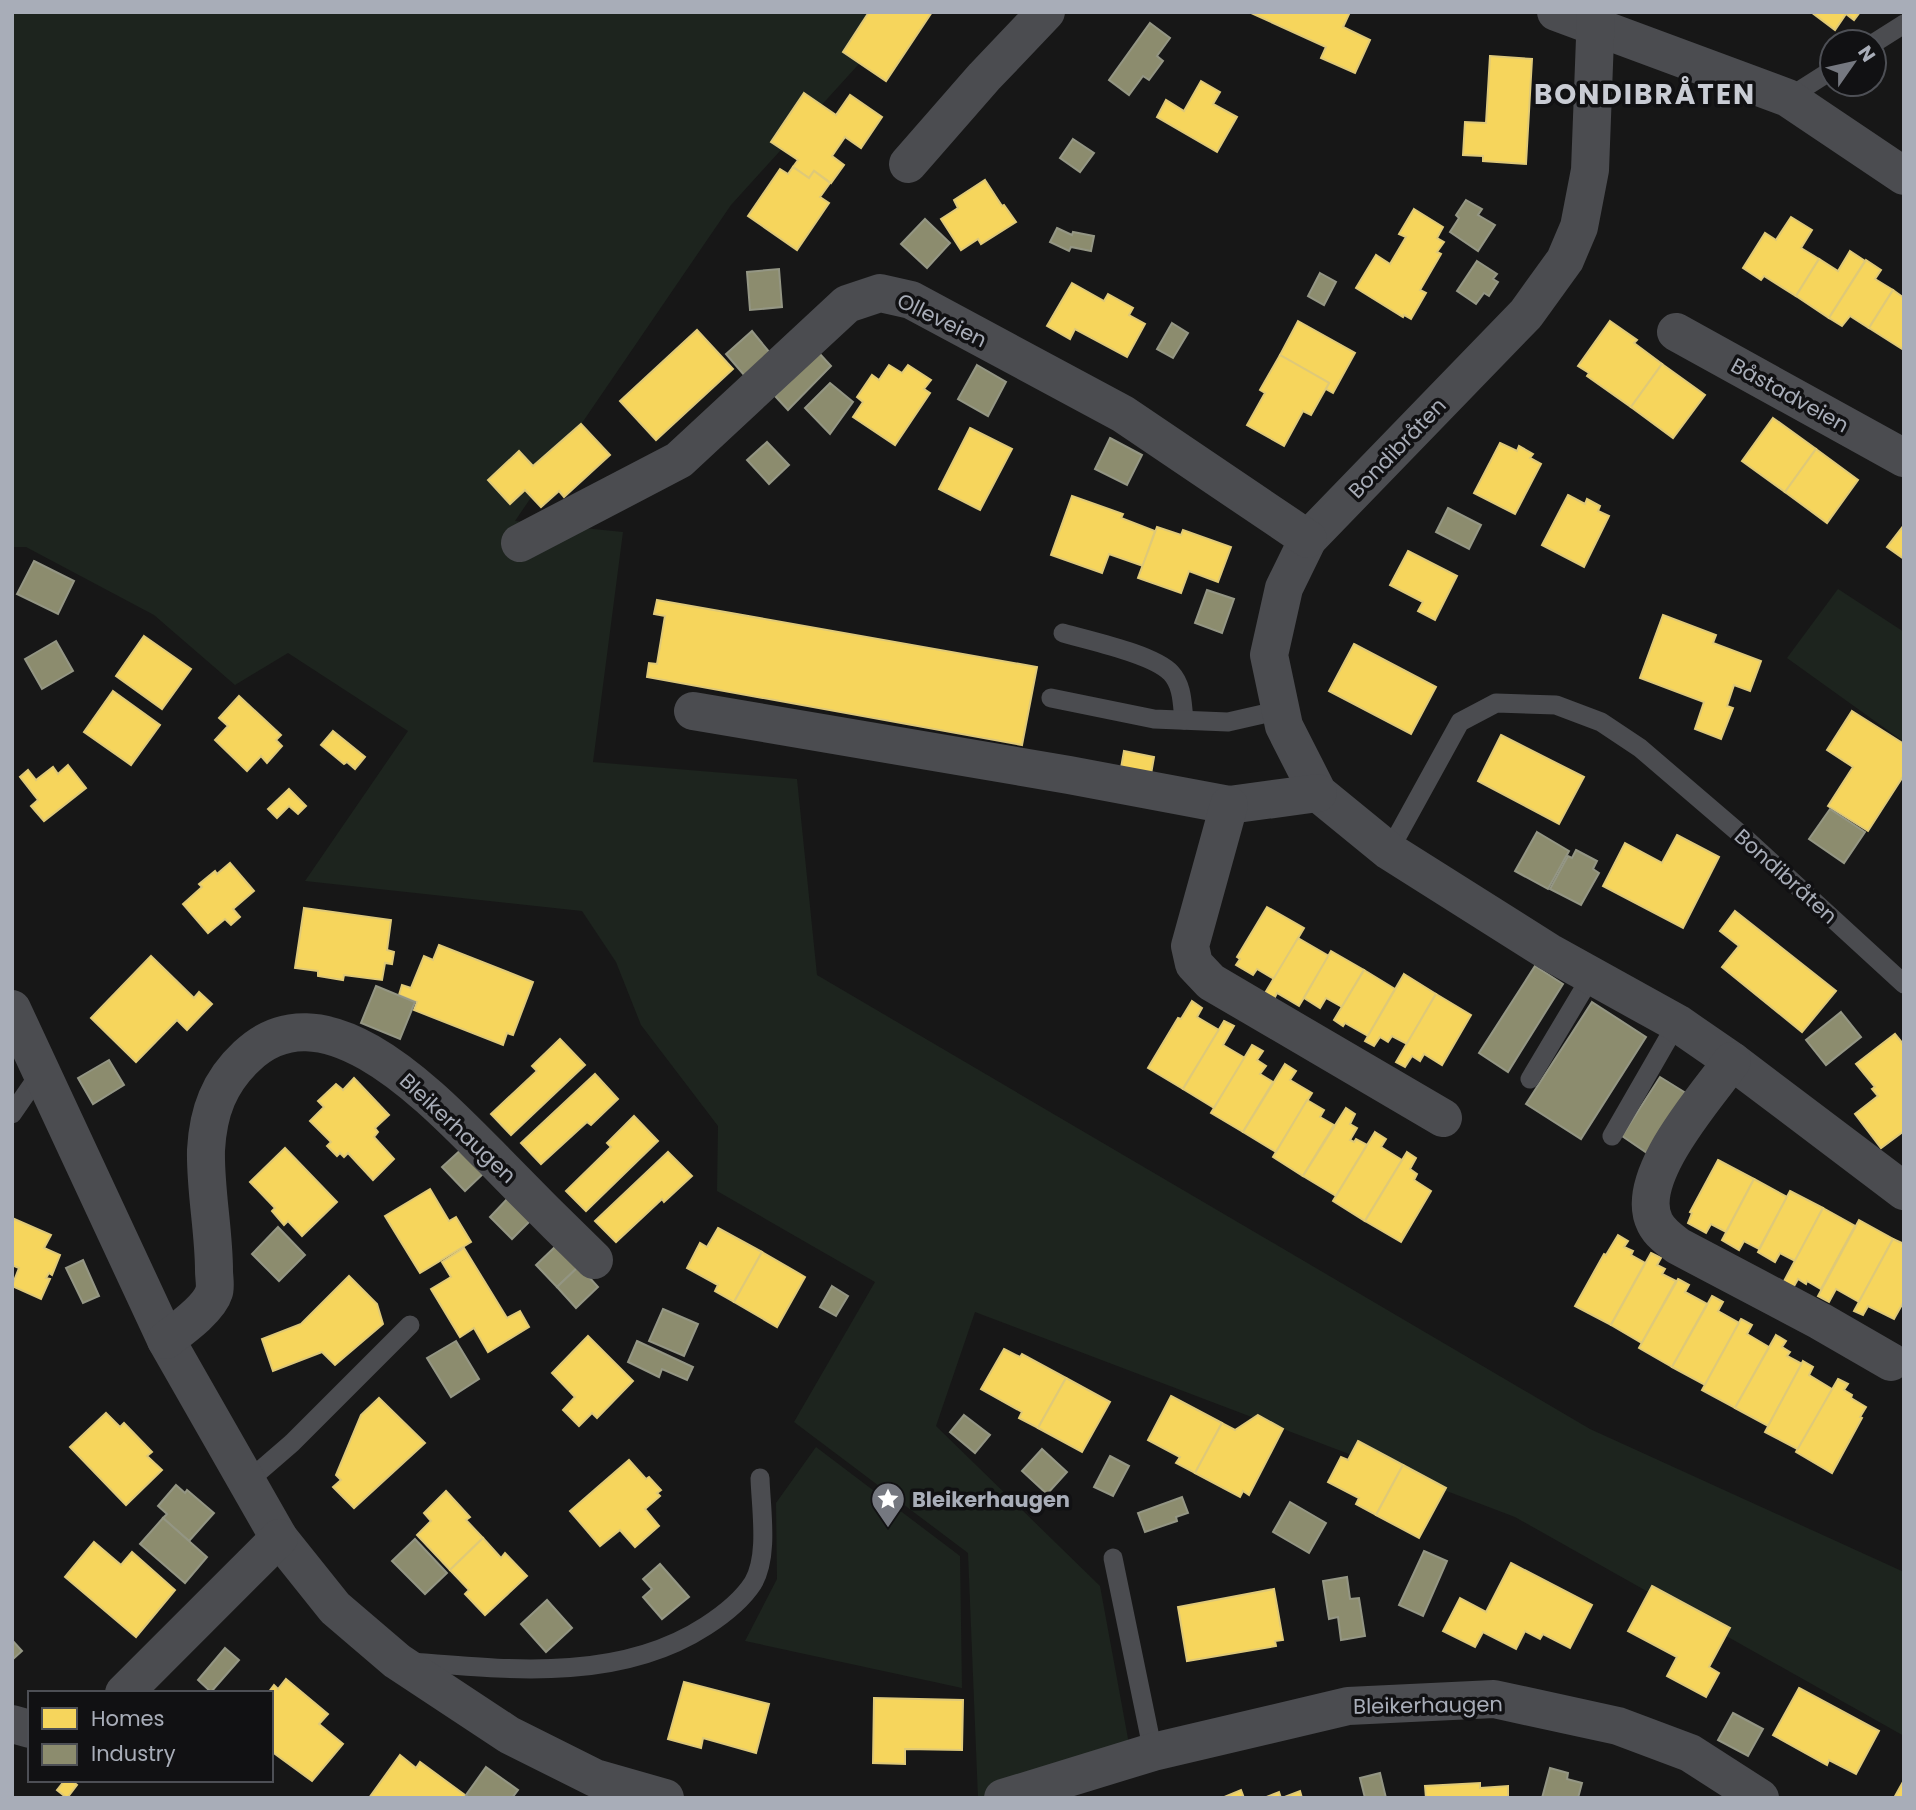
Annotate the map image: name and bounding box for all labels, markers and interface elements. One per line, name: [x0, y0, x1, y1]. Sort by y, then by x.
north arrow: [1818, 28, 1888, 98]
text: N: [1851, 40, 1882, 67]
district label: BONDIBRÅTEN: [1534, 75, 1756, 114]
street label: Olleveien: [892, 286, 992, 354]
street label: Båstadveien: [1726, 351, 1854, 439]
street label: Bondibråten: [1342, 391, 1452, 505]
street label: Bondibråten: [1728, 822, 1844, 930]
street label: Bleikerhaugen: [393, 1066, 523, 1190]
place icon: Bleikerhaugen: [869, 1480, 907, 1529]
place label: Bleikerhaugen: [912, 1485, 1070, 1514]
street label: Bleikerhaugen: [1353, 1689, 1503, 1721]
legend: [28, 1691, 273, 1782]
text: Homes: [91, 1704, 165, 1733]
text: Industry: [91, 1739, 176, 1768]

